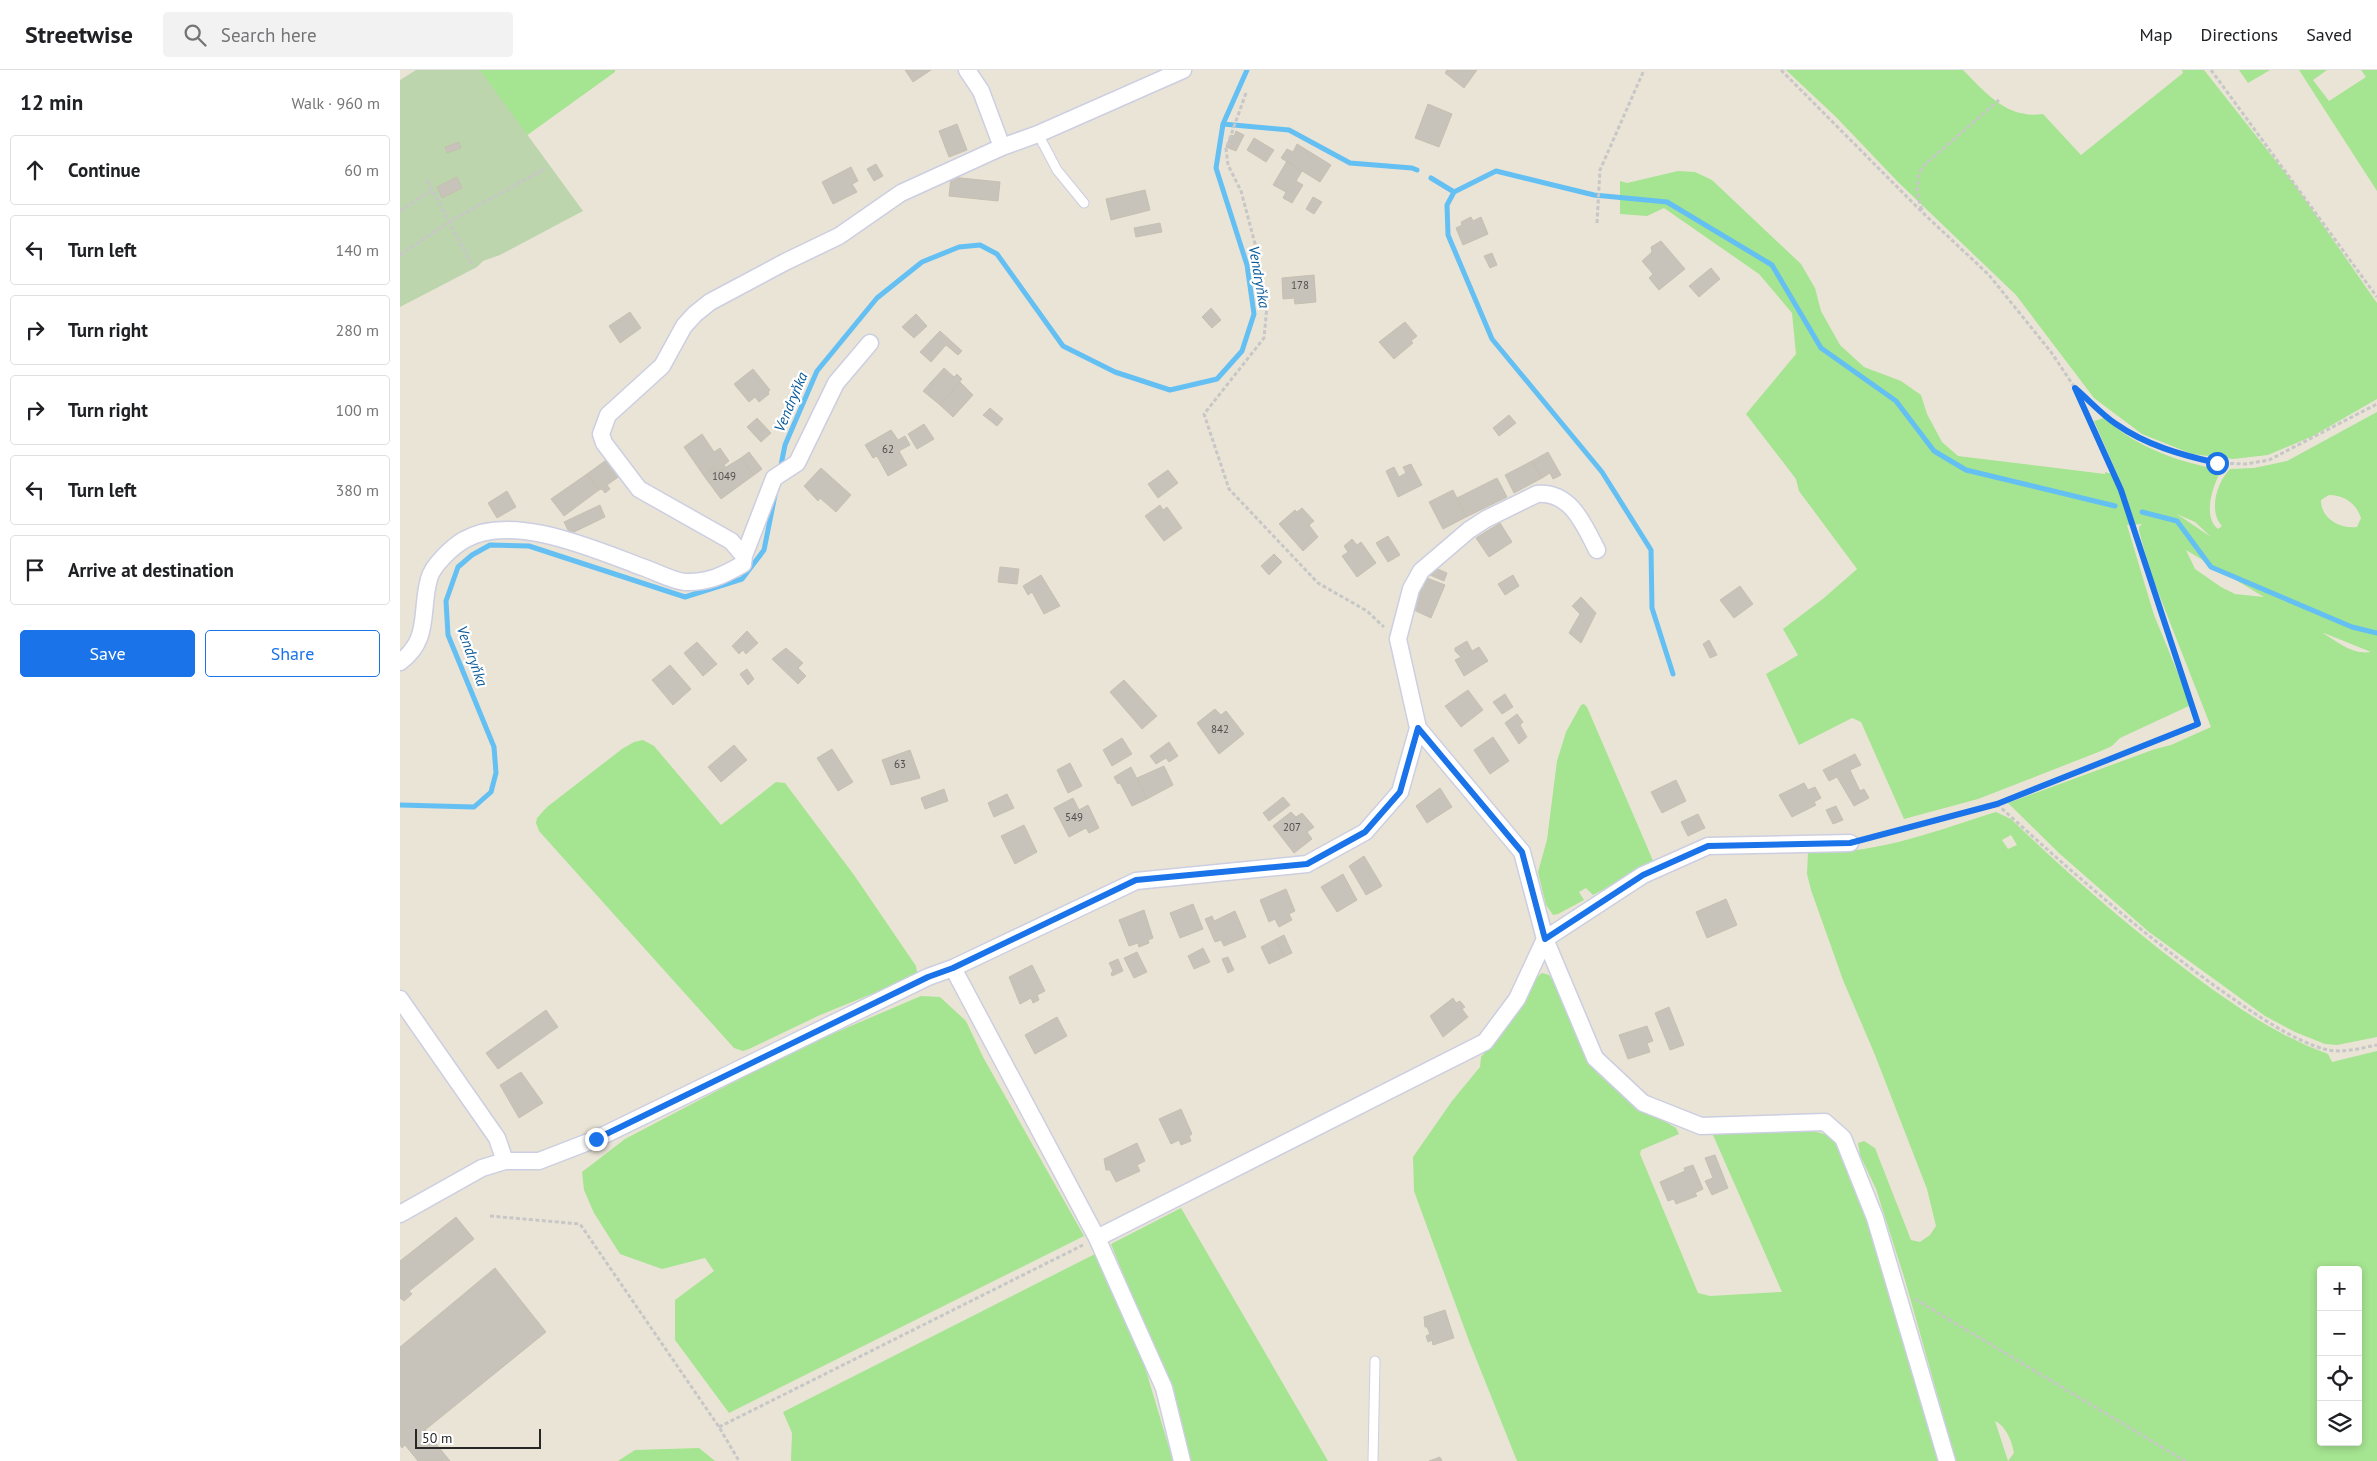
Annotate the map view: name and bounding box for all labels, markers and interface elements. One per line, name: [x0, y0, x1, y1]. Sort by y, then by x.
search box: [163, 12, 513, 57]
text: Streetwise: [25, 19, 133, 50]
icon: search: [181, 21, 209, 49]
text: Search here: [221, 23, 317, 47]
text: Map: [2140, 23, 2172, 46]
text: Directions: [2200, 23, 2278, 46]
text: Saved: [2306, 23, 2352, 46]
text: 12 min: [20, 89, 83, 116]
text: Walk · 960 m: [291, 93, 380, 113]
icon: ahead: [21, 156, 49, 184]
text: Continue: [68, 158, 140, 182]
text: 60 m: [344, 160, 379, 180]
icon: left: [21, 236, 49, 264]
text: Turn left: [68, 238, 137, 262]
text: 140 m: [336, 240, 379, 260]
water label: Vendryňka: [1245, 244, 1274, 310]
house number: 178: [1291, 278, 1309, 292]
icon: right: [21, 316, 49, 344]
text: Turn right: [68, 318, 148, 342]
text: 280 m: [336, 320, 379, 340]
water label: Vendryňka: [769, 368, 812, 435]
icon: right: [21, 396, 49, 424]
text: Turn right: [68, 398, 148, 422]
text: 100 m: [336, 400, 379, 420]
house number: 62: [882, 442, 894, 456]
route start: [2206, 452, 2229, 475]
house number: 1049: [712, 469, 736, 483]
icon: left: [21, 476, 49, 504]
text: Turn left: [68, 478, 137, 502]
text: 380 m: [336, 480, 379, 500]
icon: arrive: [21, 556, 49, 584]
text: Arrive at destination: [68, 558, 234, 582]
water label: Vendryňka: [453, 623, 492, 689]
button: Save: [20, 630, 195, 677]
button: Share: [205, 630, 380, 677]
house number: 842: [1211, 722, 1229, 736]
house number: 63: [894, 757, 906, 771]
house number: 549: [1065, 810, 1083, 824]
house number: 207: [1283, 820, 1301, 834]
route end: [585, 1128, 608, 1151]
map controls: [2317, 1266, 2362, 1446]
button: +: [2317, 1266, 2362, 1311]
button: −: [2317, 1311, 2362, 1356]
button: locate: [2317, 1356, 2362, 1401]
button: layers: [2317, 1401, 2362, 1446]
scale bar: [415, 1426, 541, 1449]
text: 50 m: [422, 1429, 452, 1447]

